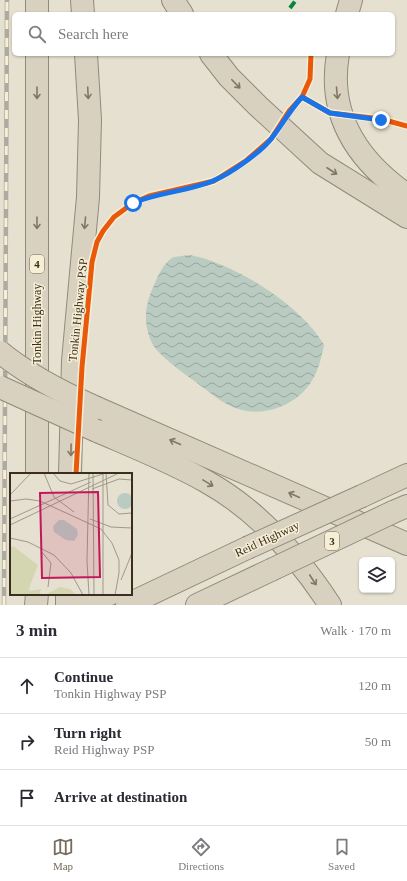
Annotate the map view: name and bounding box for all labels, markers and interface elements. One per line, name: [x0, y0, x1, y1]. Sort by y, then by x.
search box: [12, 12, 395, 56]
icon: search: [26, 23, 48, 45]
text: Search here: [58, 26, 128, 42]
one-way arrow: [231, 79, 241, 89]
one-way arrow: [33, 86, 41, 99]
one-way arrow: [85, 86, 92, 99]
one-way arrow: [333, 86, 340, 99]
route end: [372, 111, 390, 129]
one-way arrow: [327, 167, 338, 175]
route start: [124, 194, 142, 212]
one-way arrow: [33, 216, 41, 229]
one-way arrow: [82, 216, 89, 229]
road number: 4: [30, 255, 44, 273]
street label: Tonkin Highway PSP: [66, 257, 90, 362]
street label: Tonkin Highway: [30, 284, 44, 364]
one-way arrow: [170, 438, 182, 445]
one-way arrow: [67, 443, 75, 456]
inset map: [10, 473, 132, 595]
one-way arrow: [202, 479, 214, 487]
one-way arrow: [288, 491, 300, 498]
street label: Reid Highway: [232, 518, 302, 560]
road number: 3: [325, 532, 339, 550]
map controls: [359, 557, 395, 593]
button: layers: [359, 557, 395, 593]
one-way arrow: [309, 574, 318, 585]
text: 3 min: [16, 621, 57, 640]
text: Walk · 170 m: [320, 623, 391, 638]
text: Continue: [54, 669, 113, 685]
icon: ahead: [16, 675, 38, 697]
text: 120 m: [358, 678, 391, 693]
text: Tonkin Highway PSP: [54, 686, 167, 701]
text: Turn right: [54, 725, 121, 741]
icon: right: [16, 731, 38, 753]
text: 50 m: [365, 734, 391, 749]
text: Reid Highway PSP: [54, 742, 154, 757]
icon: arrive: [16, 787, 38, 809]
text: Arrive at destination: [54, 789, 187, 805]
tab: Map: [52, 836, 74, 872]
tab: Directions: [178, 836, 224, 872]
tab: Saved: [328, 836, 355, 872]

